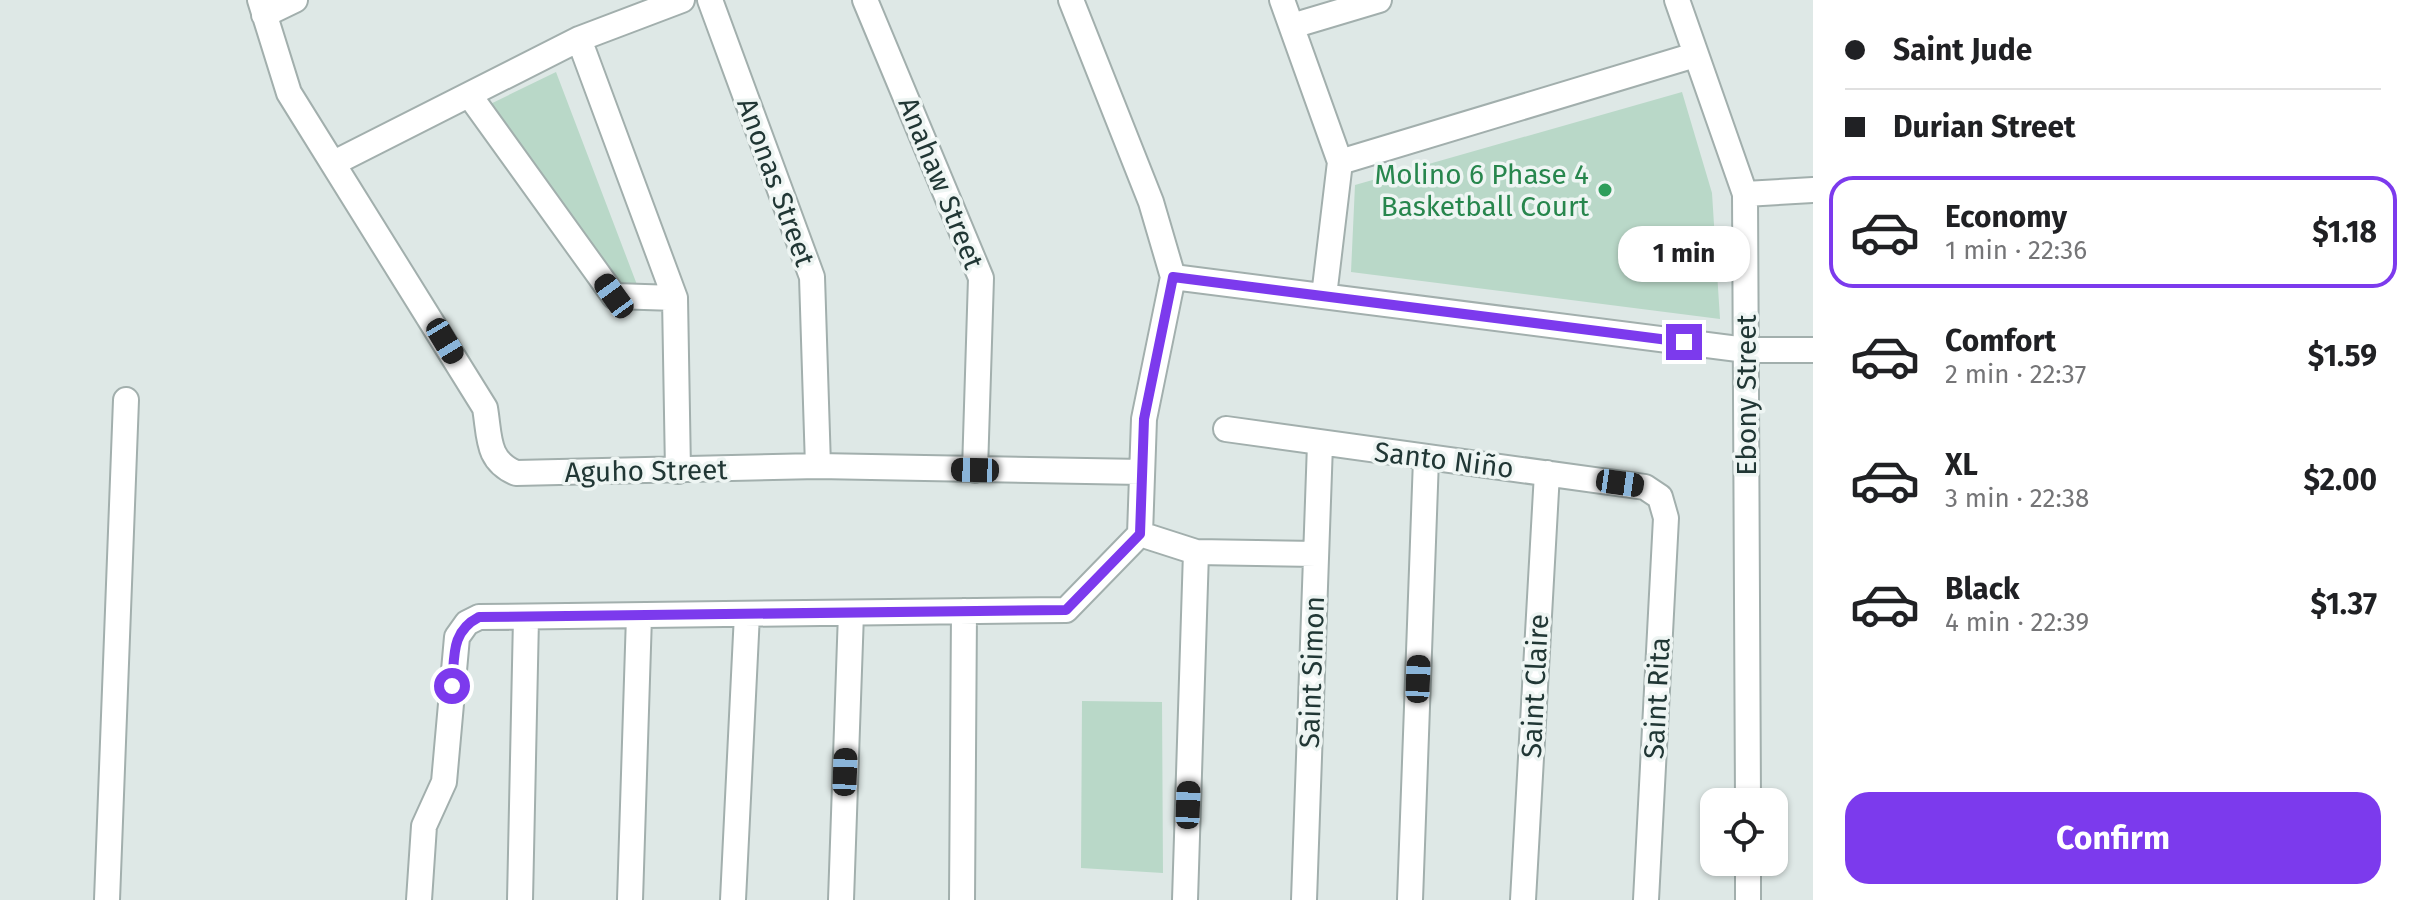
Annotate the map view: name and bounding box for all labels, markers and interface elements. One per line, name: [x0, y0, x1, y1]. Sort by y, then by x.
text: Saint Jude: [1893, 32, 2032, 68]
street label: Anahaw Street: [891, 92, 991, 275]
street label: Anonas Street: [730, 93, 822, 271]
text: Durian Street: [1893, 109, 2076, 145]
place label: Molino 6 Phase 4 Basketball Court: [1375, 158, 1590, 223]
marker: Molino 6 Phase 4 Basketball Court: [1596, 181, 1614, 199]
icon: car: [1849, 196, 1921, 268]
text: Economy: [1945, 199, 2067, 235]
text: $1.18: [2312, 214, 2377, 250]
callout: 1 min: [1618, 226, 1750, 282]
text: 1 min · 22:36: [1945, 235, 2087, 266]
text: 1 min: [1653, 238, 1715, 269]
car: [590, 270, 638, 322]
street label: Ebony Street: [1730, 313, 1763, 476]
car: [422, 314, 468, 368]
icon: car: [1849, 320, 1921, 392]
text: Comfort: [1945, 323, 2056, 359]
route end: [1666, 324, 1702, 360]
text: $1.59: [2308, 338, 2377, 374]
text: 2 min · 22:37: [1945, 359, 2086, 390]
street label: Santo Niño: [1372, 435, 1516, 485]
icon: car: [1849, 444, 1921, 516]
text: XL: [1945, 447, 1978, 483]
street label: Aguho Street: [564, 453, 729, 489]
car: [951, 458, 999, 482]
text: $2.00: [2303, 462, 2377, 498]
car: [1595, 468, 1645, 498]
text: 3 min · 22:38: [1945, 483, 2089, 514]
icon: car: [1849, 568, 1921, 640]
text: Black: [1945, 571, 2020, 607]
text: $1.37: [2311, 586, 2377, 622]
street label: Saint Simon: [1293, 595, 1331, 749]
text: 4 min · 22:39: [1945, 607, 2089, 638]
street label: Saint Claire: [1515, 613, 1555, 759]
street label: Saint Rita: [1637, 636, 1677, 760]
car: [1405, 655, 1431, 703]
route start: [434, 668, 470, 704]
car: [832, 748, 858, 796]
car: [1175, 781, 1201, 829]
map controls: [1700, 788, 1788, 876]
button: locate: [1700, 788, 1788, 876]
button: Confirm: [1845, 792, 2381, 884]

